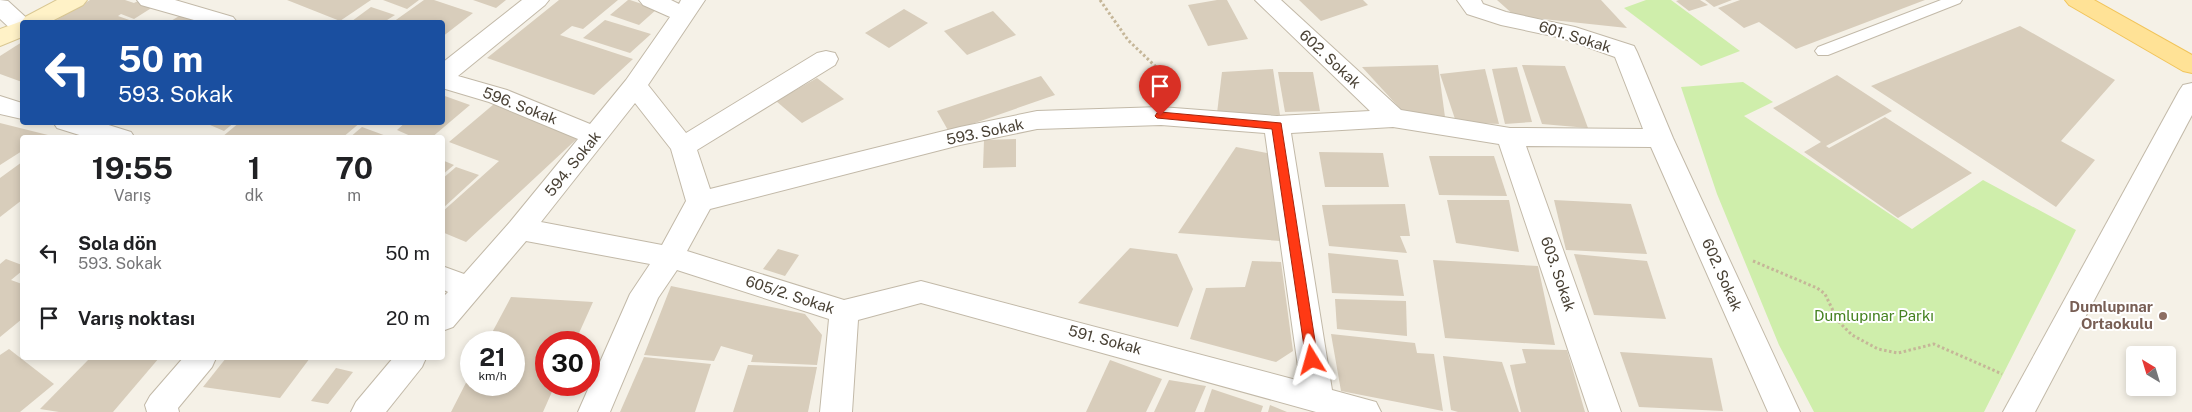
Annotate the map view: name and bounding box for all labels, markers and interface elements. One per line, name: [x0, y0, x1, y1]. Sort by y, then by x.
street label: 601. Sokak: [1537, 17, 1613, 56]
street label: 602. Sokak: [1296, 26, 1365, 91]
text: 50 m: [118, 39, 203, 80]
icon: left: [35, 40, 100, 105]
pin: [1139, 65, 1181, 116]
icon: arrive: [1146, 72, 1174, 100]
text: 593. Sokak: [118, 81, 233, 107]
street label: 596. Sokak: [480, 84, 560, 128]
street label: 593. Sokak: [945, 115, 1025, 148]
street label: 594. Sokak: [541, 128, 604, 200]
text: 19:55: [92, 150, 173, 186]
text: 1: [248, 150, 261, 186]
text: 70: [335, 150, 373, 186]
text: Varış: [114, 186, 151, 205]
text: dk: [245, 186, 264, 205]
text: m: [347, 186, 361, 205]
text: Sola dön: [78, 232, 157, 254]
street label: 603. Sokak: [1538, 234, 1579, 314]
street label: 602. Sokak: [1699, 236, 1746, 314]
icon: left: [35, 239, 63, 267]
text: 50 m: [385, 242, 430, 264]
text: 593. Sokak: [78, 254, 162, 273]
street label: 605/2. Sokak: [743, 272, 837, 317]
place label: Dumlupınar Ortaokulu: [2069, 298, 2153, 332]
icon: arrive: [35, 304, 63, 332]
text: Varış noktası: [78, 307, 195, 329]
text: 20 m: [386, 307, 430, 329]
park label: Dumlupınar Parkı: [1814, 307, 1934, 324]
marker: Dumlupınar Ortaokulu: [2157, 310, 2169, 322]
street label: 591. Sokak: [1066, 322, 1144, 357]
speed limit sign: 30: [535, 331, 600, 396]
position arrow: [1285, 333, 1337, 385]
text: 21: [479, 342, 506, 372]
north arrow: [2126, 346, 2176, 396]
map controls: [2126, 346, 2176, 396]
text: km/h: [478, 369, 507, 383]

